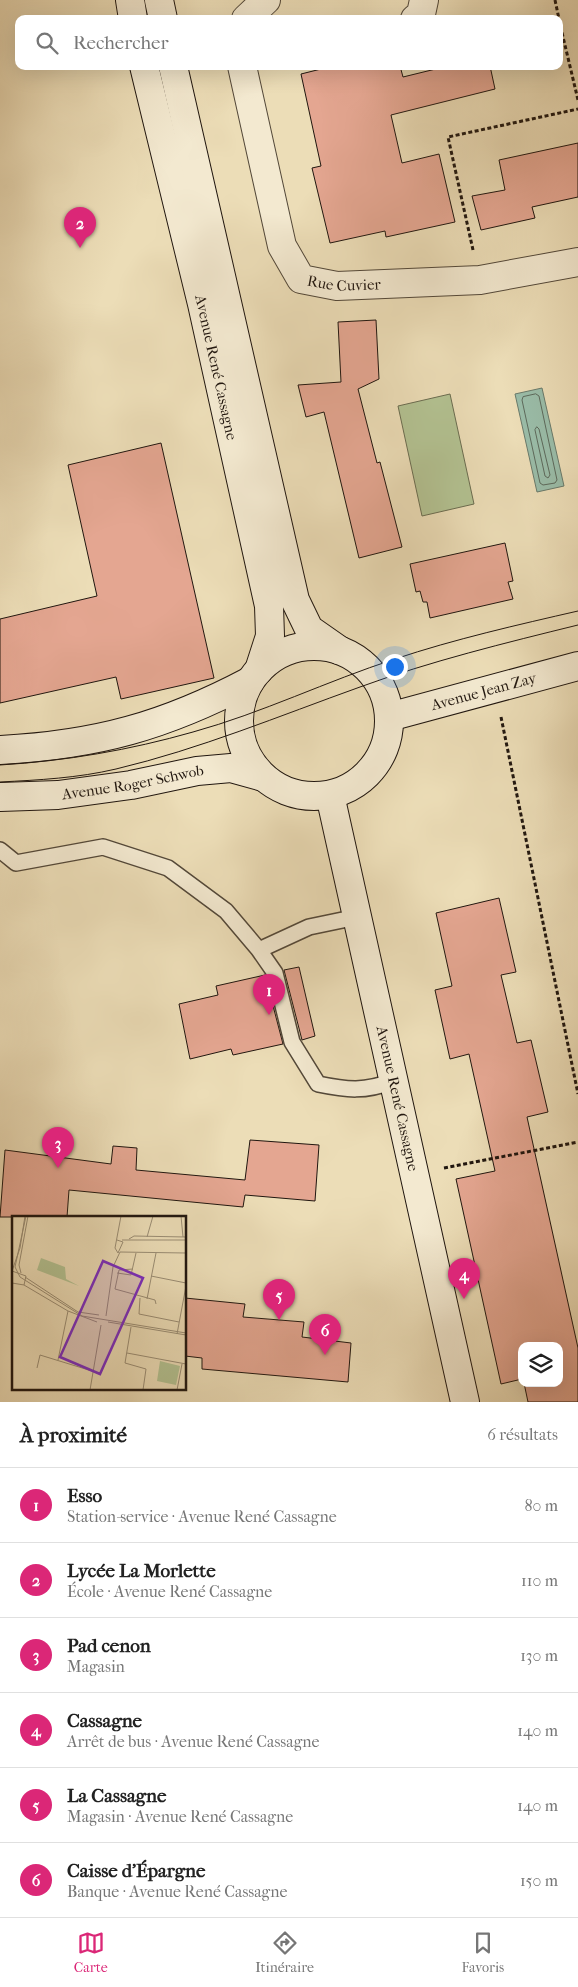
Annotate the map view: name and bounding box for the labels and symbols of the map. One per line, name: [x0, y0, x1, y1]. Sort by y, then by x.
pin: 2: [64, 207, 96, 248]
street label: Rue Cuvier: [306, 271, 382, 295]
street label: Avenue René Cassagne: [191, 292, 241, 442]
your location: [382, 654, 408, 680]
street label: Avenue Jean Zay: [428, 668, 539, 715]
street label: Avenue Roger Schwob: [60, 761, 205, 803]
pin: 1: [253, 974, 285, 1015]
street label: Avenue René Cassagne: [372, 1023, 423, 1173]
pin: 3: [42, 1127, 74, 1168]
inset map: [12, 1216, 186, 1390]
pin: 4: [448, 1258, 480, 1299]
pin: 5: [263, 1279, 295, 1320]
pin: 6: [309, 1314, 341, 1355]

